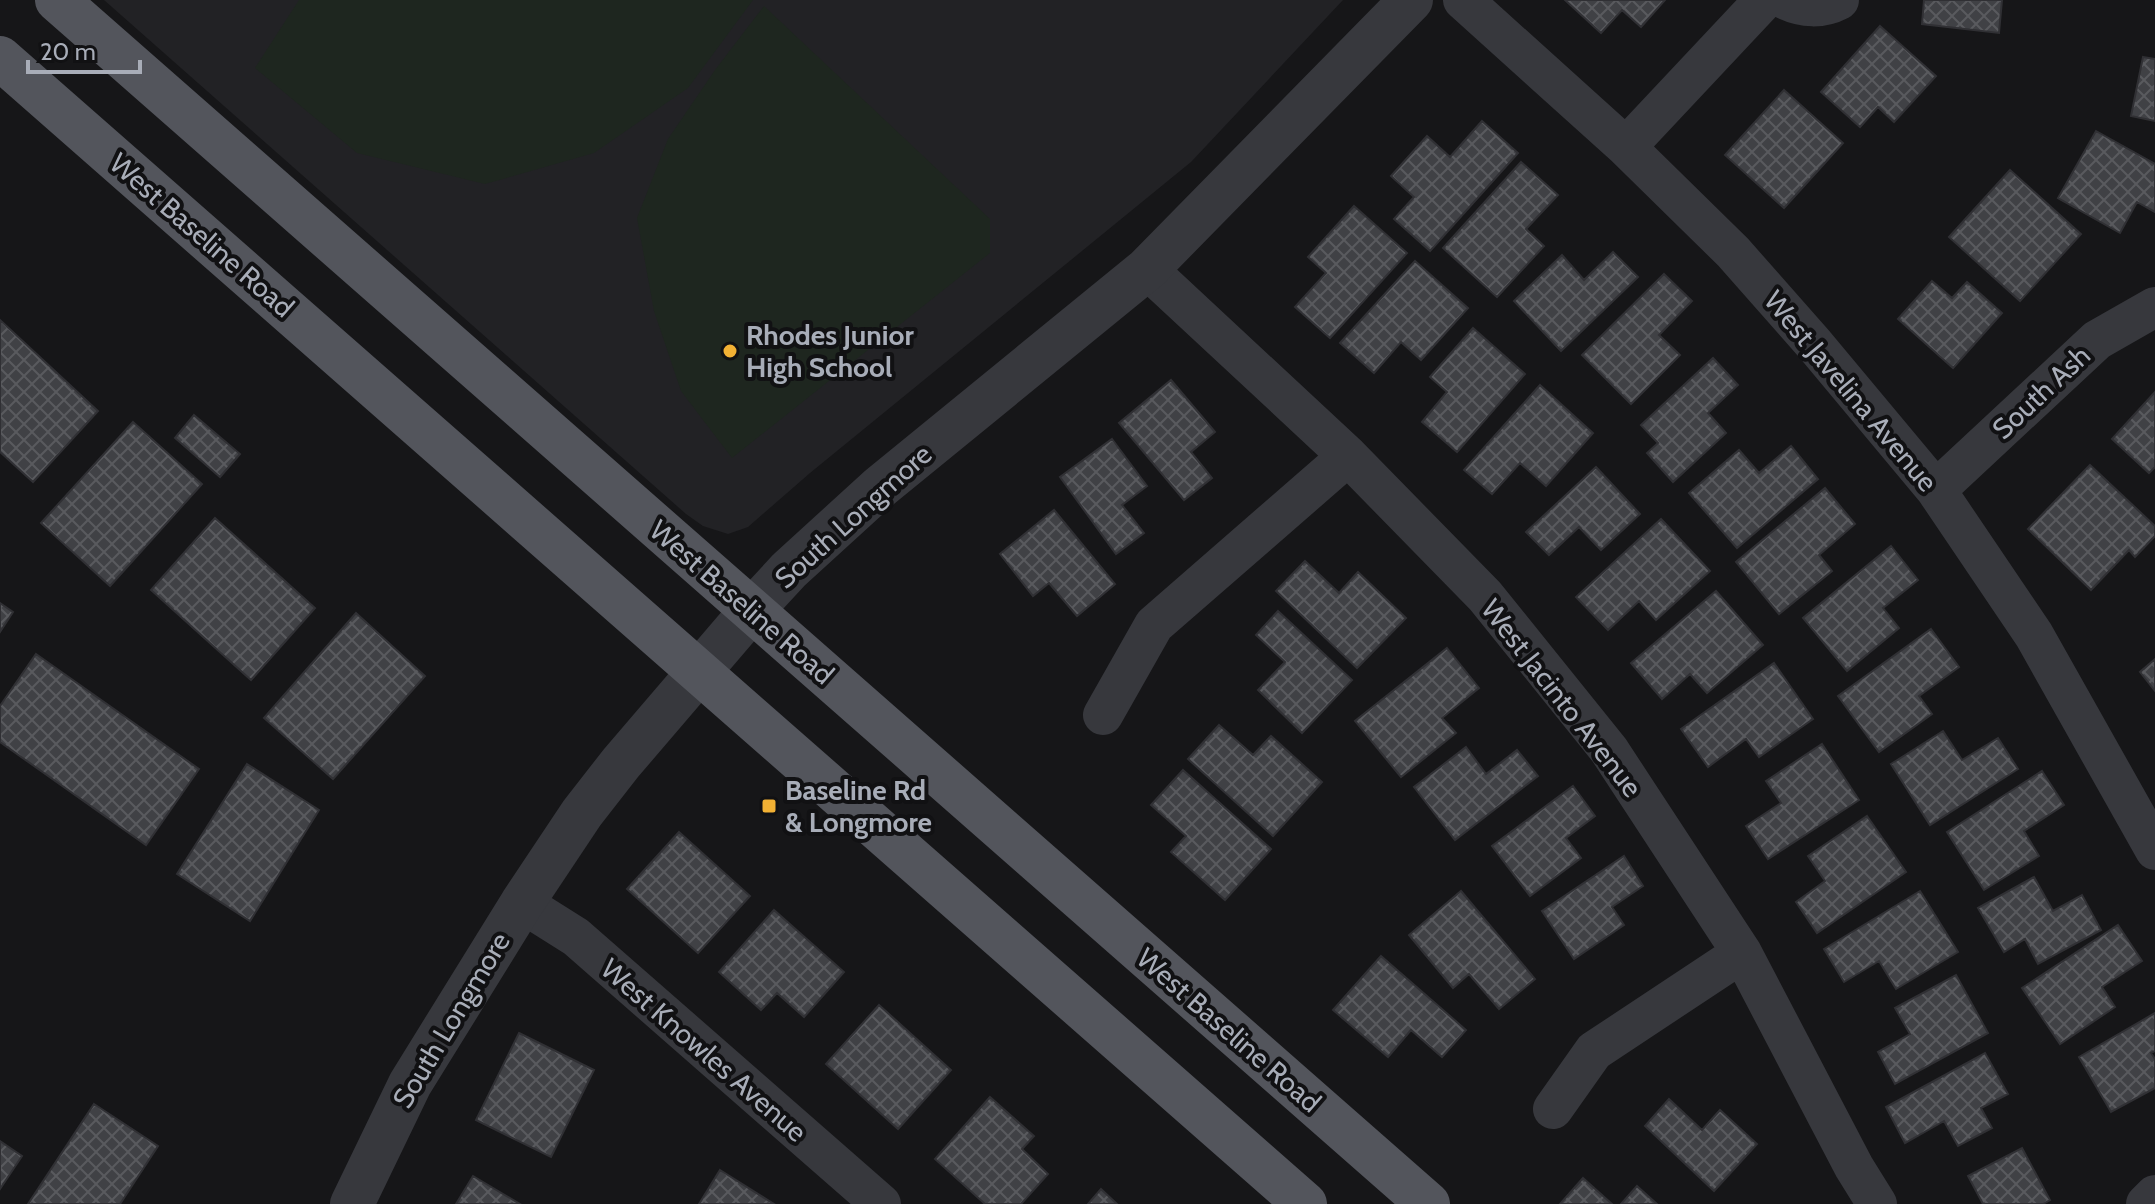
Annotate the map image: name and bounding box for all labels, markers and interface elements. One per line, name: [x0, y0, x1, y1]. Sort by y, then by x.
scale bar: [28, 24, 140, 74]
text: 20 m: [40, 37, 96, 66]
street label: West Baseline Road: [103, 146, 301, 324]
street label: West Javelina Avenue: [1757, 284, 1945, 498]
place label: Rhodes Junior High School: [746, 318, 914, 384]
street label: South Ash: [1985, 338, 2097, 446]
marker: Rhodes Junior High School: [721, 342, 739, 360]
street label: South Longmore: [768, 437, 938, 595]
street label: West Baseline Road: [643, 513, 841, 691]
street label: West Jacinto Avenue: [1474, 592, 1650, 804]
place label: Baseline Rd & Longmore: [785, 773, 932, 839]
marker: Baseline Rd & Longmore: [760, 797, 778, 815]
street label: South Longmore: [385, 926, 517, 1114]
street label: West Baseline Road: [1130, 941, 1328, 1119]
street label: West Knowles Avenue: [594, 951, 814, 1149]

